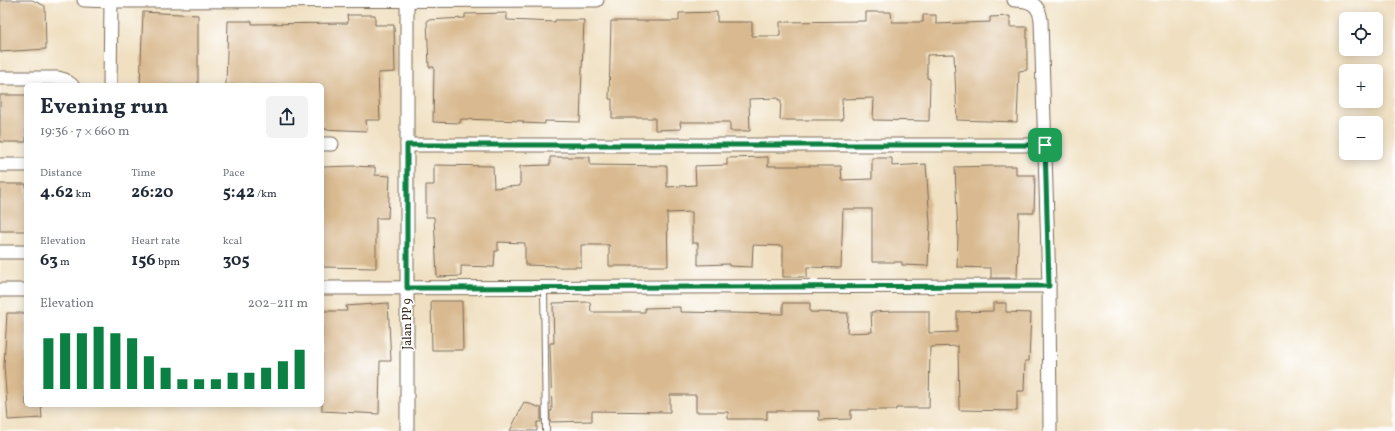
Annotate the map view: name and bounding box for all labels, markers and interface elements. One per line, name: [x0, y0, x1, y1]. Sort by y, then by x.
map controls: [1339, 12, 1383, 160]
button: locate: [1339, 12, 1383, 56]
button: +: [1339, 64, 1383, 108]
text: Evening run: [40, 92, 169, 123]
button: share: [266, 96, 308, 138]
button: −: [1339, 116, 1383, 160]
text: 19:36 · 7 × 660 m: [40, 123, 130, 141]
pin: [1028, 128, 1062, 162]
icon: arrive: [1034, 134, 1056, 156]
text: Distance: [40, 166, 82, 181]
text: Time: [131, 166, 155, 181]
text: Pace: [223, 166, 245, 181]
text: 4.62: [40, 181, 73, 204]
text: 26:20: [131, 181, 174, 204]
text: 5:42: [223, 181, 255, 204]
text: km: [73, 187, 91, 202]
text: /km: [255, 187, 277, 202]
text: Elevation: [40, 234, 86, 249]
text: Heart rate: [131, 234, 180, 249]
text: kcal: [223, 234, 242, 249]
text: 63: [40, 249, 58, 272]
text: 156: [131, 249, 156, 272]
text: 305: [223, 249, 250, 272]
text: m: [58, 255, 70, 270]
text: bpm: [156, 255, 180, 270]
text: Elevation: [40, 295, 94, 313]
text: 202–211 m: [248, 295, 308, 313]
street label: Jalan PP 9: [400, 298, 416, 350]

